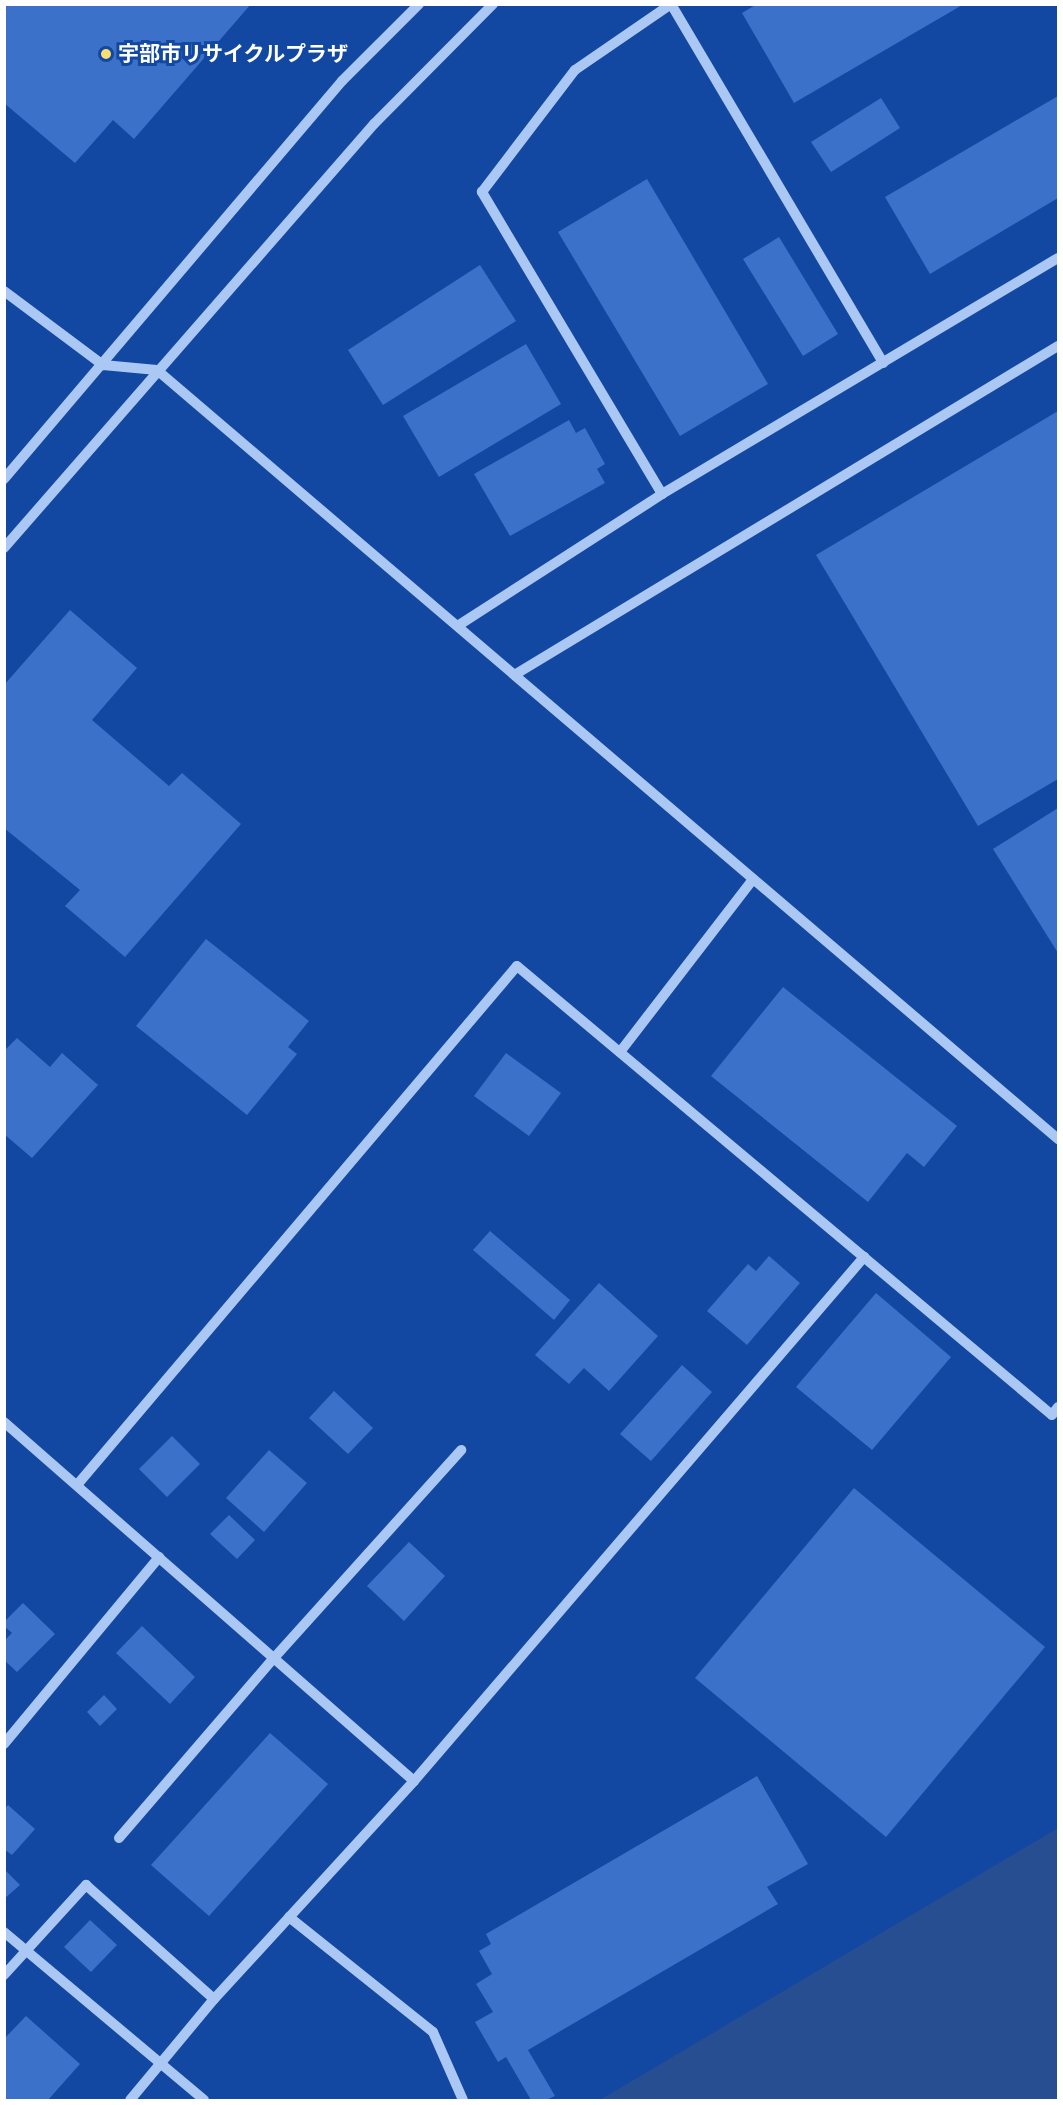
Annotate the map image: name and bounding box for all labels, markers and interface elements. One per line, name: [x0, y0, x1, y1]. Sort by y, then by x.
place label: 宇部市リサイクルプラザ: [118, 41, 349, 67]
marker: 宇部市リサイクルプラザ: [99, 47, 113, 61]

